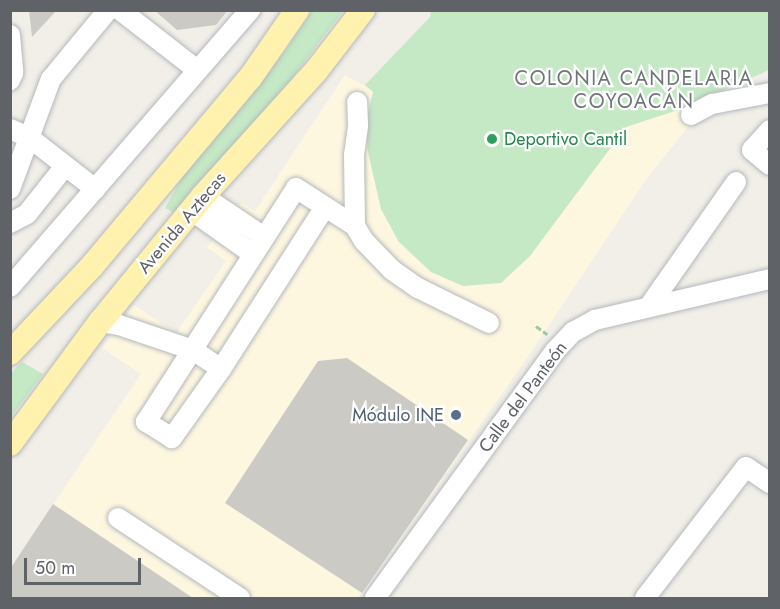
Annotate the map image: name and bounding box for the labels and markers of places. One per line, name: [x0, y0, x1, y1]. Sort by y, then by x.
place label: Deportivo Cantil: [504, 128, 627, 150]
marker: Deportivo Cantil: [485, 132, 499, 146]
place label: Módulo INE: [352, 404, 444, 426]
marker: Módulo INE: [449, 408, 463, 422]

